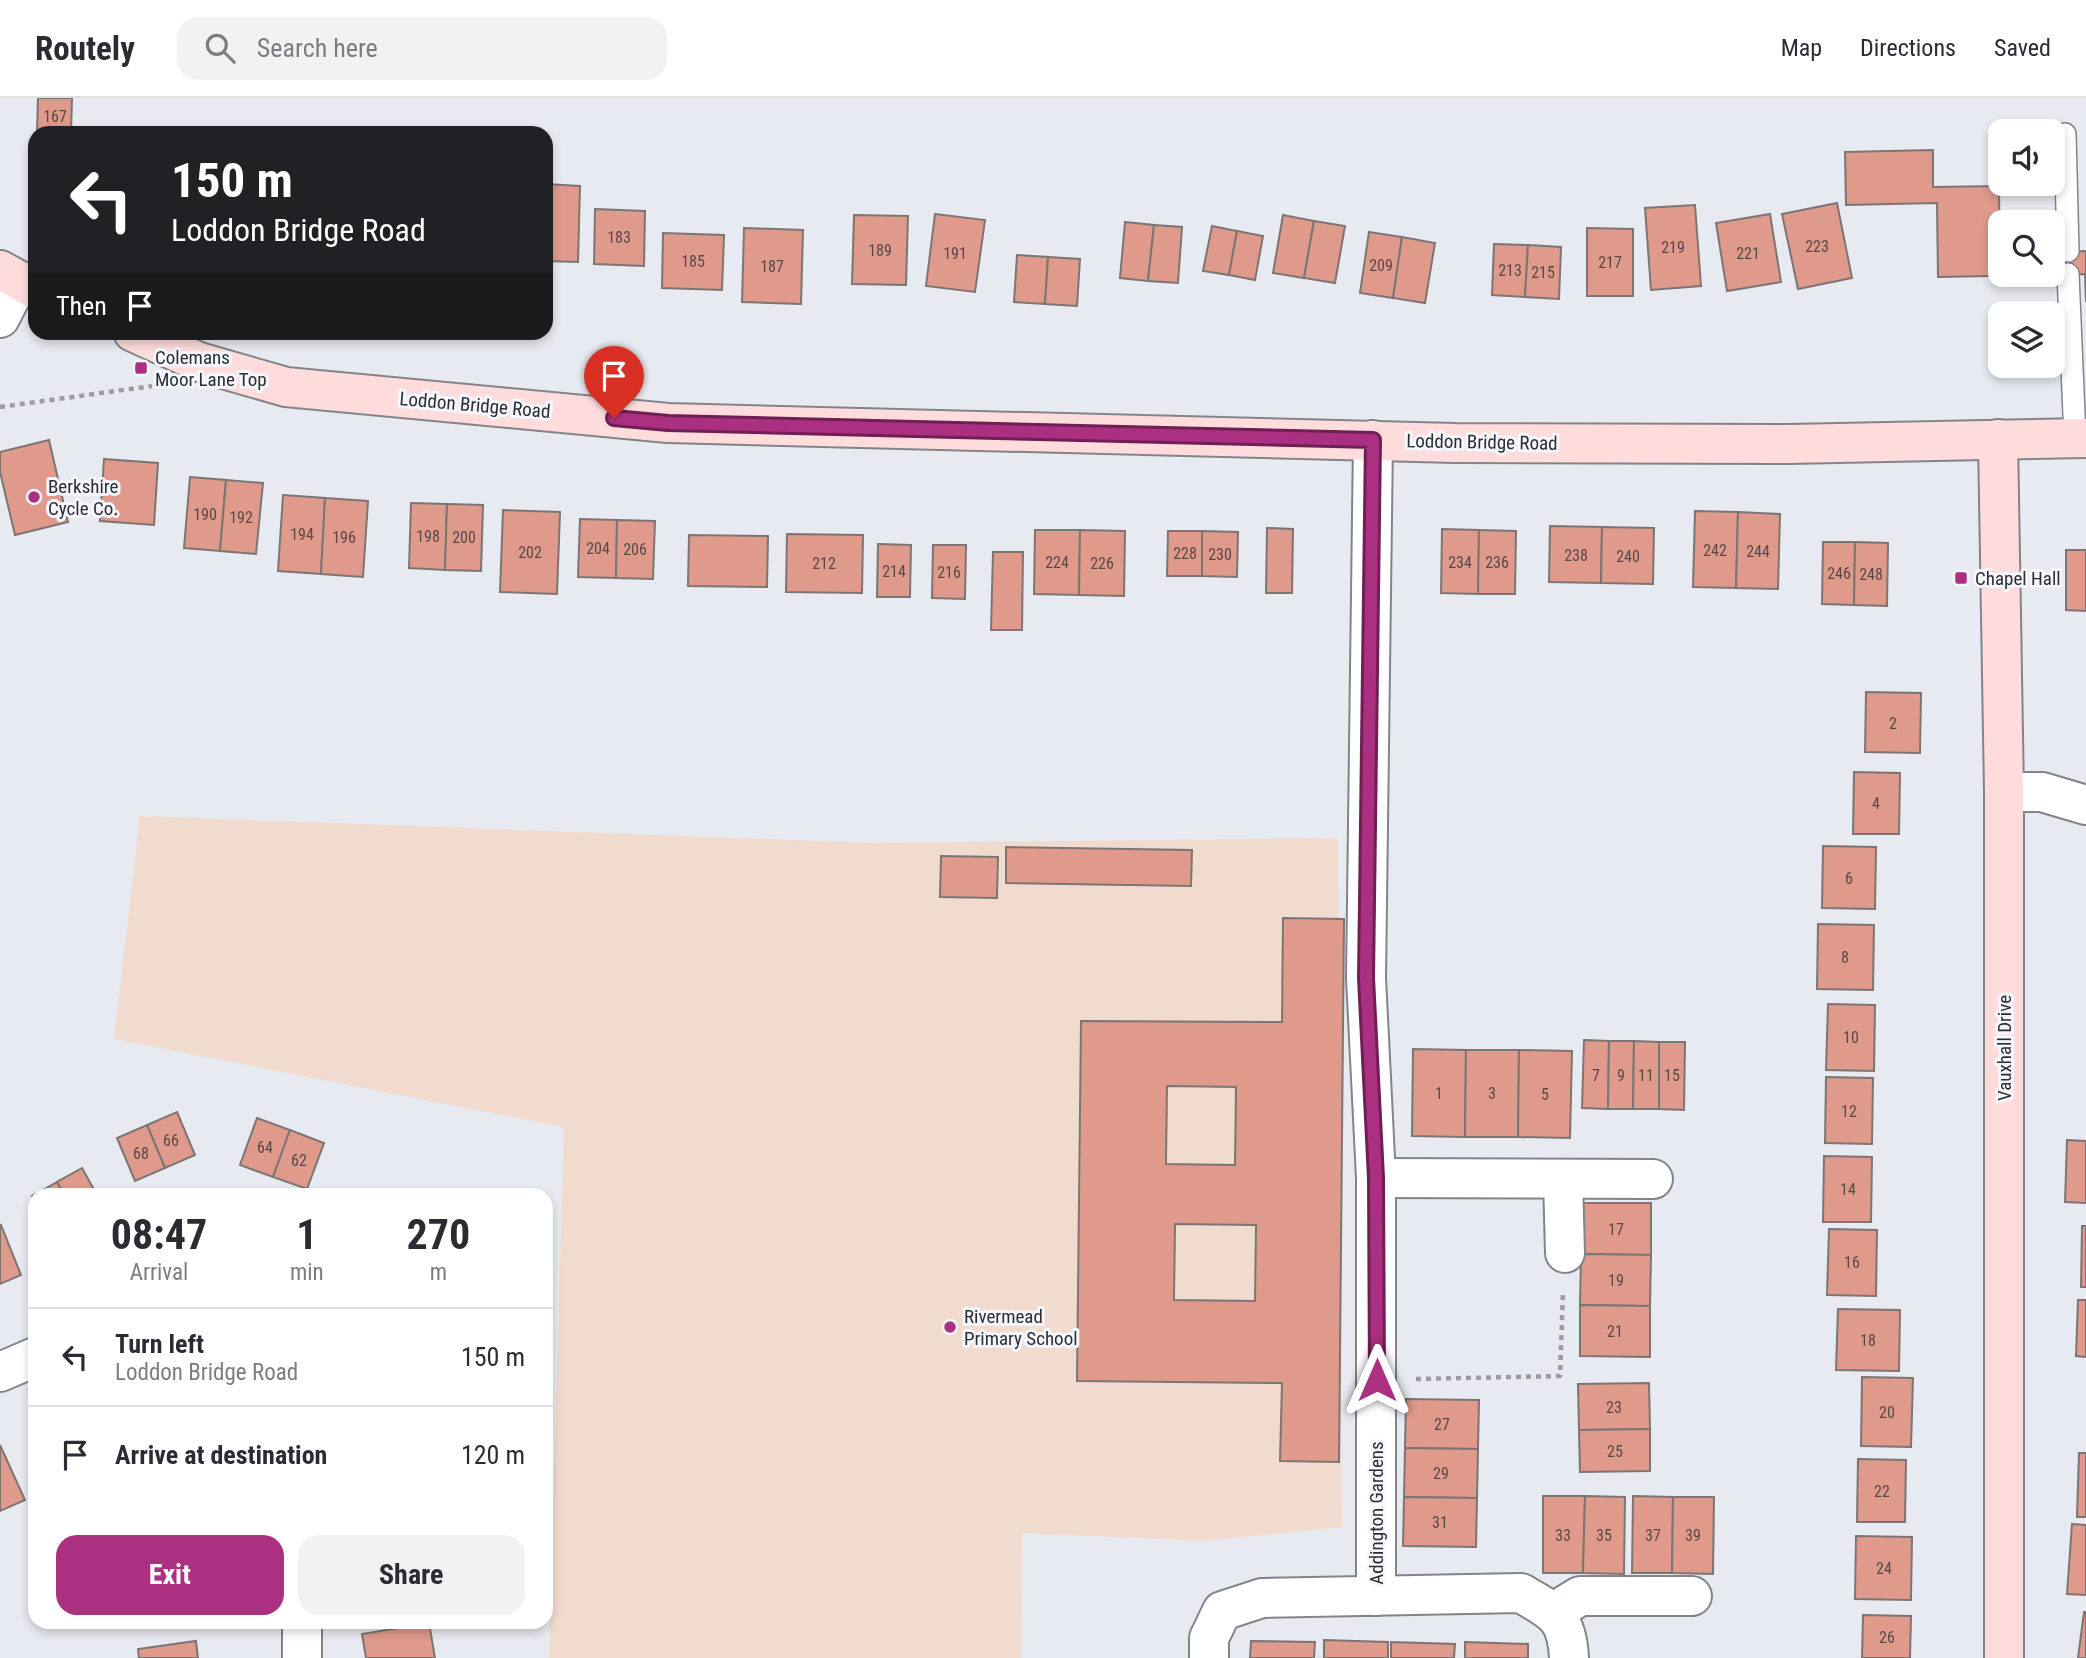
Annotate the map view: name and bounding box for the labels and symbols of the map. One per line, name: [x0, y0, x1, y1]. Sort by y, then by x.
house number: 167: [43, 107, 67, 126]
house number: 183: [607, 228, 631, 247]
house number: 223: [1805, 237, 1829, 256]
house number: 219: [1661, 238, 1685, 257]
house number: 189: [868, 241, 892, 260]
house number: 191: [943, 244, 967, 263]
house number: 221: [1736, 244, 1760, 263]
house number: 185: [681, 252, 705, 271]
house number: 217: [1598, 253, 1622, 272]
house number: 209: [1369, 256, 1393, 275]
house number: 187: [760, 257, 784, 276]
house number: 213: [1498, 261, 1522, 280]
house number: 215: [1531, 263, 1555, 282]
place label: Colemans Moor Lane Top: [155, 346, 267, 391]
pin: [584, 346, 644, 418]
marker: Colemans Moor Lane Top: [133, 360, 149, 376]
street label: Loddon Bridge Road: [399, 387, 551, 423]
street label: Loddon Bridge Road: [1406, 429, 1558, 455]
place label: Berkshire Cycle Co.: [48, 475, 118, 520]
marker: Berkshire Cycle Co.: [26, 489, 42, 505]
house number: 190: [193, 505, 217, 524]
house number: 192: [229, 508, 253, 527]
house number: 194: [290, 525, 314, 544]
house number: 198: [416, 527, 440, 546]
house number: 196: [332, 528, 356, 547]
house number: 200: [452, 528, 476, 547]
house number: 204: [586, 539, 610, 558]
house number: 206: [623, 540, 647, 559]
house number: 242: [1703, 541, 1727, 560]
house number: 244: [1746, 542, 1770, 561]
house number: 202: [518, 543, 542, 562]
house number: 228: [1173, 544, 1197, 563]
house number: 230: [1208, 545, 1232, 564]
house number: 238: [1564, 546, 1588, 565]
house number: 240: [1616, 547, 1640, 566]
house number: 224: [1045, 553, 1069, 572]
house number: 234: [1448, 553, 1472, 572]
house number: 236: [1485, 553, 1509, 572]
house number: 212: [812, 554, 836, 573]
house number: 226: [1090, 554, 1114, 573]
house number: 214: [882, 562, 906, 581]
house number: 216: [937, 563, 961, 582]
house number: 246: [1827, 564, 1851, 583]
house number: 248: [1859, 565, 1883, 584]
place label: Chapel Hall: [1975, 567, 2061, 590]
marker: Chapel Hall: [1953, 570, 1969, 586]
house number: 2: [1889, 714, 1897, 733]
house number: 4: [1872, 794, 1880, 813]
house number: 6: [1845, 869, 1853, 888]
house number: 8: [1841, 948, 1849, 967]
street label: Vauxhall Drive: [1993, 995, 2016, 1101]
house number: 10: [1843, 1028, 1859, 1047]
house number: 7: [1592, 1066, 1600, 1085]
house number: 9: [1617, 1066, 1625, 1085]
house number: 11: [1638, 1066, 1654, 1085]
house number: 15: [1664, 1066, 1680, 1085]
house number: 1: [1435, 1084, 1443, 1103]
house number: 3: [1488, 1084, 1496, 1103]
house number: 5: [1541, 1085, 1549, 1104]
house number: 12: [1841, 1102, 1857, 1121]
house number: 66: [163, 1131, 179, 1150]
house number: 64: [257, 1138, 273, 1157]
house number: 68: [133, 1144, 149, 1163]
house number: 62: [291, 1151, 307, 1170]
house number: 14: [1840, 1180, 1856, 1199]
house number: 17: [1608, 1220, 1624, 1239]
house number: 16: [1844, 1253, 1860, 1272]
house number: 19: [1608, 1271, 1624, 1290]
place label: Rivermead Primary School: [964, 1305, 1078, 1350]
marker: Rivermead Primary School: [942, 1319, 958, 1335]
house number: 21: [1607, 1322, 1623, 1341]
house number: 18: [1860, 1331, 1876, 1350]
position arrow: [1340, 1343, 1414, 1417]
house number: 23: [1606, 1398, 1622, 1417]
house number: 20: [1879, 1403, 1895, 1422]
house number: 27: [1434, 1415, 1450, 1434]
street label: Addington Gardens: [1365, 1441, 1388, 1585]
house number: 25: [1607, 1442, 1623, 1461]
house number: 29: [1433, 1464, 1449, 1483]
house number: 22: [1874, 1482, 1890, 1501]
house number: 31: [1432, 1513, 1448, 1532]
house number: 33: [1555, 1526, 1571, 1545]
house number: 35: [1596, 1526, 1612, 1545]
house number: 37: [1645, 1526, 1661, 1545]
house number: 39: [1685, 1526, 1701, 1545]
house number: 24: [1876, 1559, 1892, 1578]
house number: 26: [1879, 1628, 1895, 1647]

